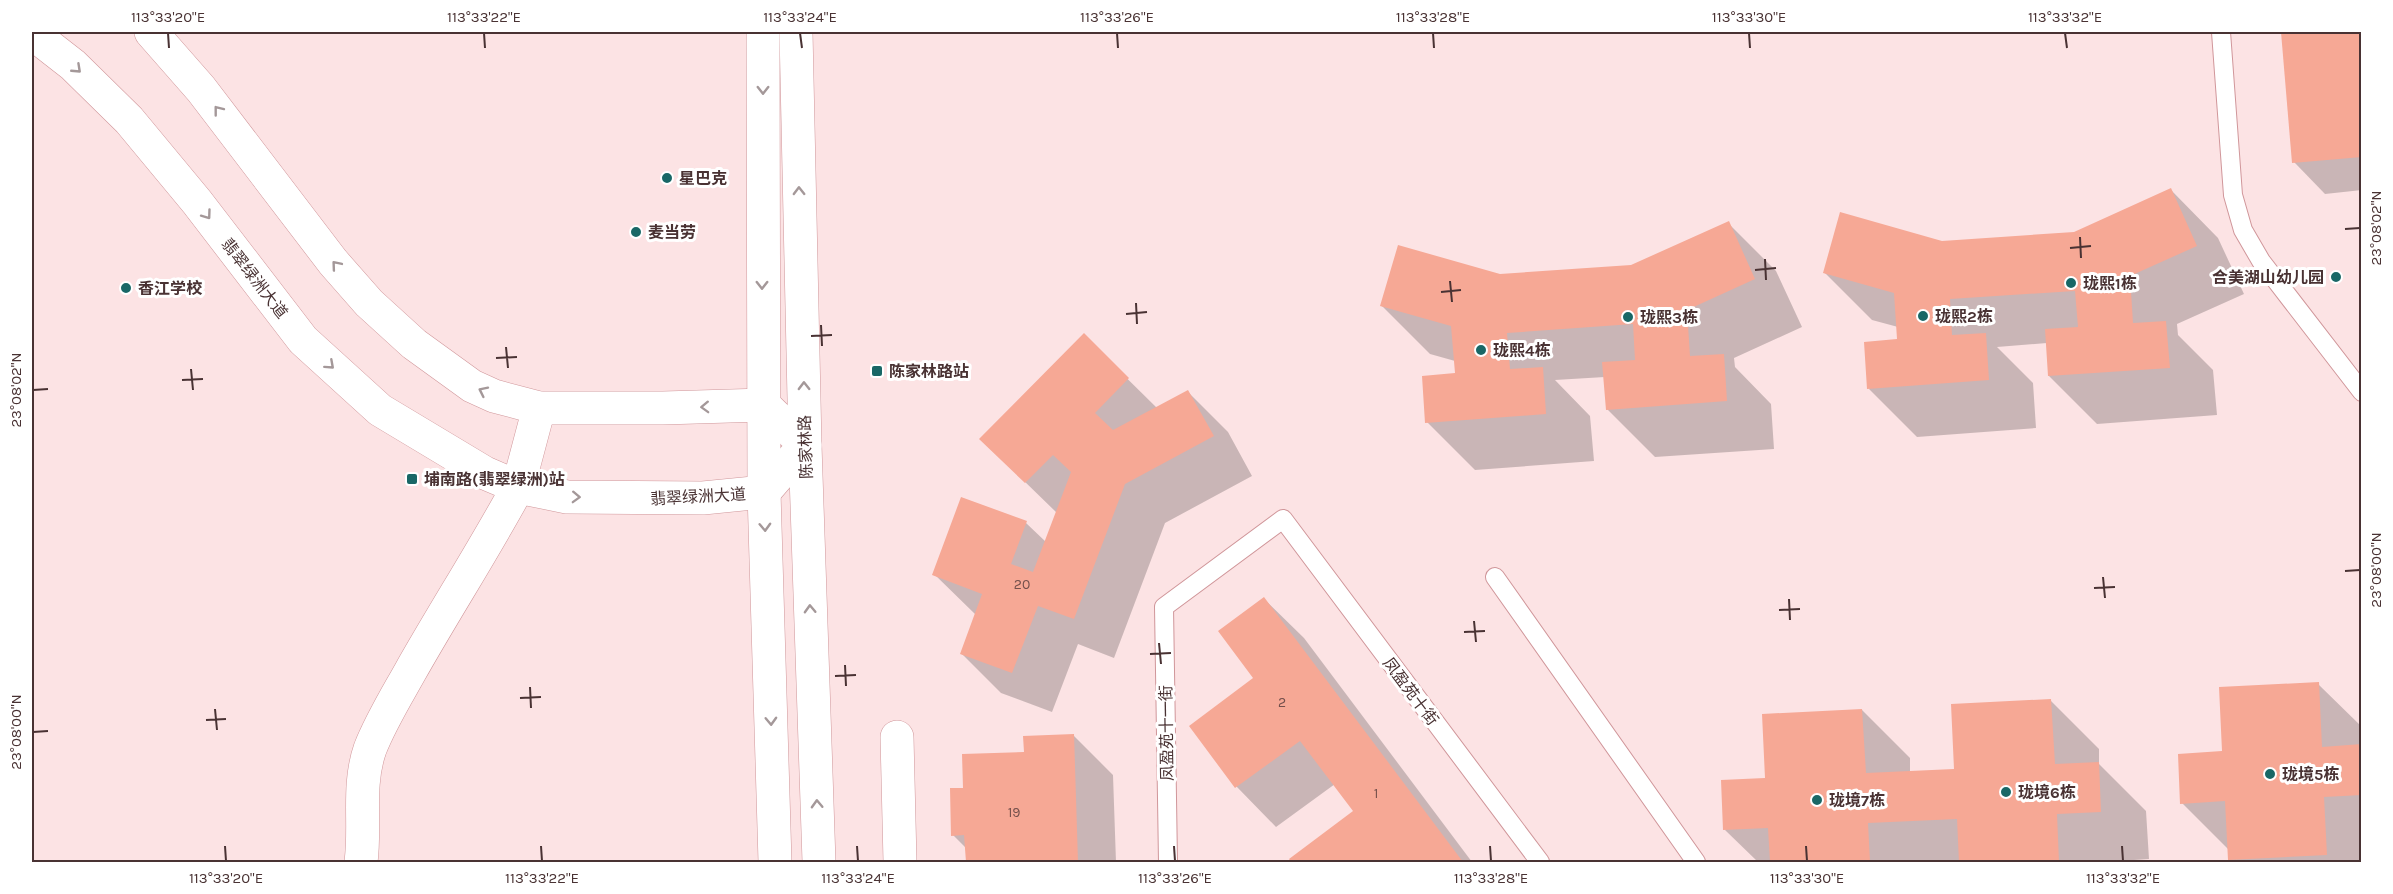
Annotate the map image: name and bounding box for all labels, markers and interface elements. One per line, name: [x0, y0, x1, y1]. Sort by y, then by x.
text: 113°33'20"E: [131, 8, 205, 26]
text: 113°33'22"E: [447, 8, 521, 26]
text: 113°33'24"E: [763, 8, 837, 26]
text: 113°33'26"E: [1080, 8, 1154, 26]
text: 113°33'28"E: [1396, 8, 1470, 26]
text: 113°33'30"E: [1712, 8, 1786, 26]
text: 113°33'32"E: [2028, 8, 2102, 26]
one-way arrow: [70, 62, 81, 73]
one-way arrow: [757, 85, 769, 94]
one-way arrow: [214, 106, 225, 117]
place label: 星巴克: [679, 169, 727, 188]
marker: 星巴克: [660, 171, 674, 185]
one-way arrow: [793, 187, 805, 196]
text: 23°08'02"N: [2367, 190, 2385, 266]
one-way arrow: [199, 208, 210, 219]
place label: 麦当劳: [648, 223, 696, 242]
marker: 麦当劳: [629, 225, 643, 239]
street label: 翡翠绿洲大道: [218, 235, 292, 322]
one-way arrow: [333, 261, 344, 272]
place label: 合美湖山幼儿园: [2212, 268, 2324, 287]
marker: 合美湖山幼儿园: [2329, 270, 2343, 284]
place label: 珑熙1栋: [2083, 274, 2137, 293]
marker: 珑熙1栋: [2064, 276, 2078, 290]
place label: 香江学校: [138, 279, 203, 298]
one-way arrow: [756, 280, 769, 289]
marker: 香江学校: [119, 281, 133, 295]
place label: 珑熙2栋: [1935, 307, 1993, 326]
place label: 珑熙3栋: [1640, 308, 1698, 327]
marker: 珑熙2栋: [1916, 309, 1930, 323]
marker: 珑熙3栋: [1621, 310, 1635, 324]
place label: 珑熙4栋: [1493, 341, 1551, 360]
marker: 珑熙4栋: [1474, 343, 1488, 357]
text: 23°08'02"N: [7, 352, 25, 428]
one-way arrow: [323, 358, 334, 369]
place label: 陈家林路站: [889, 362, 969, 381]
marker: 陈家林路站: [870, 364, 884, 378]
one-way arrow: [797, 382, 810, 391]
one-way arrow: [479, 387, 490, 399]
one-way arrow: [701, 401, 710, 413]
street label: 陈家林路: [795, 415, 816, 479]
place label: 埔南路(翡翠绿洲)站: [424, 470, 565, 489]
marker: 埔南路(翡翠绿洲)站: [405, 472, 419, 486]
street label: 翡翠绿洲大道: [650, 484, 746, 508]
one-way arrow: [571, 491, 580, 503]
one-way arrow: [759, 522, 771, 531]
text: 23°08'00"N: [2367, 532, 2385, 608]
house number: 20: [1014, 576, 1030, 593]
one-way arrow: [804, 605, 817, 614]
street label: 凤盈苑十街: [1379, 654, 1442, 729]
street label: 凤盈苑十一街: [1156, 685, 1177, 781]
text: 23°08'00"N: [7, 694, 25, 770]
house number: 2: [1278, 694, 1286, 711]
one-way arrow: [765, 717, 778, 726]
place label: 珑境5栋: [2282, 765, 2339, 784]
marker: 珑境5栋: [2263, 767, 2277, 781]
place label: 珑境6栋: [2018, 783, 2076, 802]
house number: 1: [1374, 785, 1378, 802]
marker: 珑境6栋: [1999, 785, 2013, 799]
place label: 珑境7栋: [1829, 791, 1885, 810]
marker: 珑境7栋: [1810, 793, 1824, 807]
one-way arrow: [810, 800, 823, 809]
house number: 19: [1008, 804, 1020, 821]
text: 113°33'20"E: [189, 869, 263, 887]
text: 113°33'22"E: [505, 869, 579, 887]
text: 113°33'24"E: [821, 869, 895, 887]
text: 113°33'26"E: [1138, 869, 1212, 887]
text: 113°33'28"E: [1454, 869, 1528, 887]
text: 113°33'30"E: [1770, 869, 1844, 887]
text: 113°33'32"E: [2086, 869, 2160, 887]

